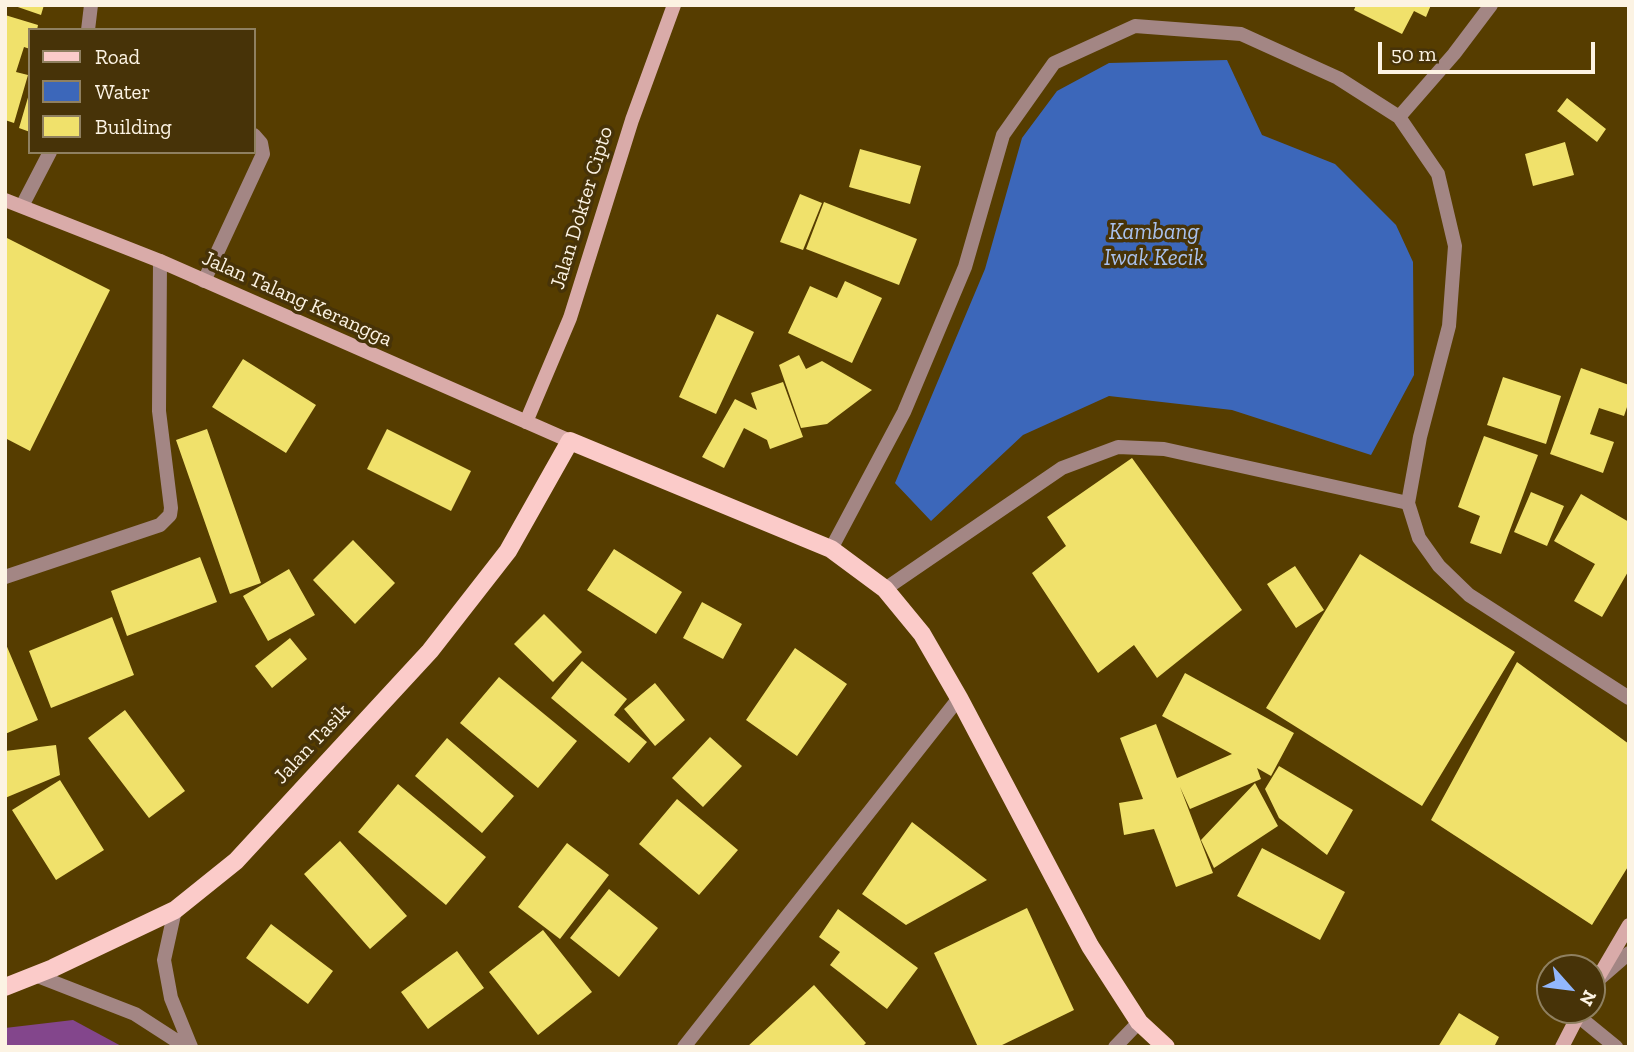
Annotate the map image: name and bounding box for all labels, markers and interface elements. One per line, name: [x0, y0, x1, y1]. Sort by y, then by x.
legend: [28, 28, 256, 154]
scale bar: [1382, 28, 1599, 72]
text: 50 m: [1391, 41, 1437, 66]
text: Road: [95, 44, 140, 69]
text: Water: [95, 79, 150, 104]
text: Building: [95, 114, 172, 139]
street label: Jalan Dokter Cipto: [545, 124, 619, 292]
water label: Kambang Iwak Kecik: [1104, 218, 1204, 272]
street label: Jalan Talang Kerangga: [198, 246, 396, 352]
street label: Jalan Tasik: [269, 699, 355, 789]
north arrow: [1536, 954, 1606, 1024]
text: N: [1575, 986, 1602, 1010]

